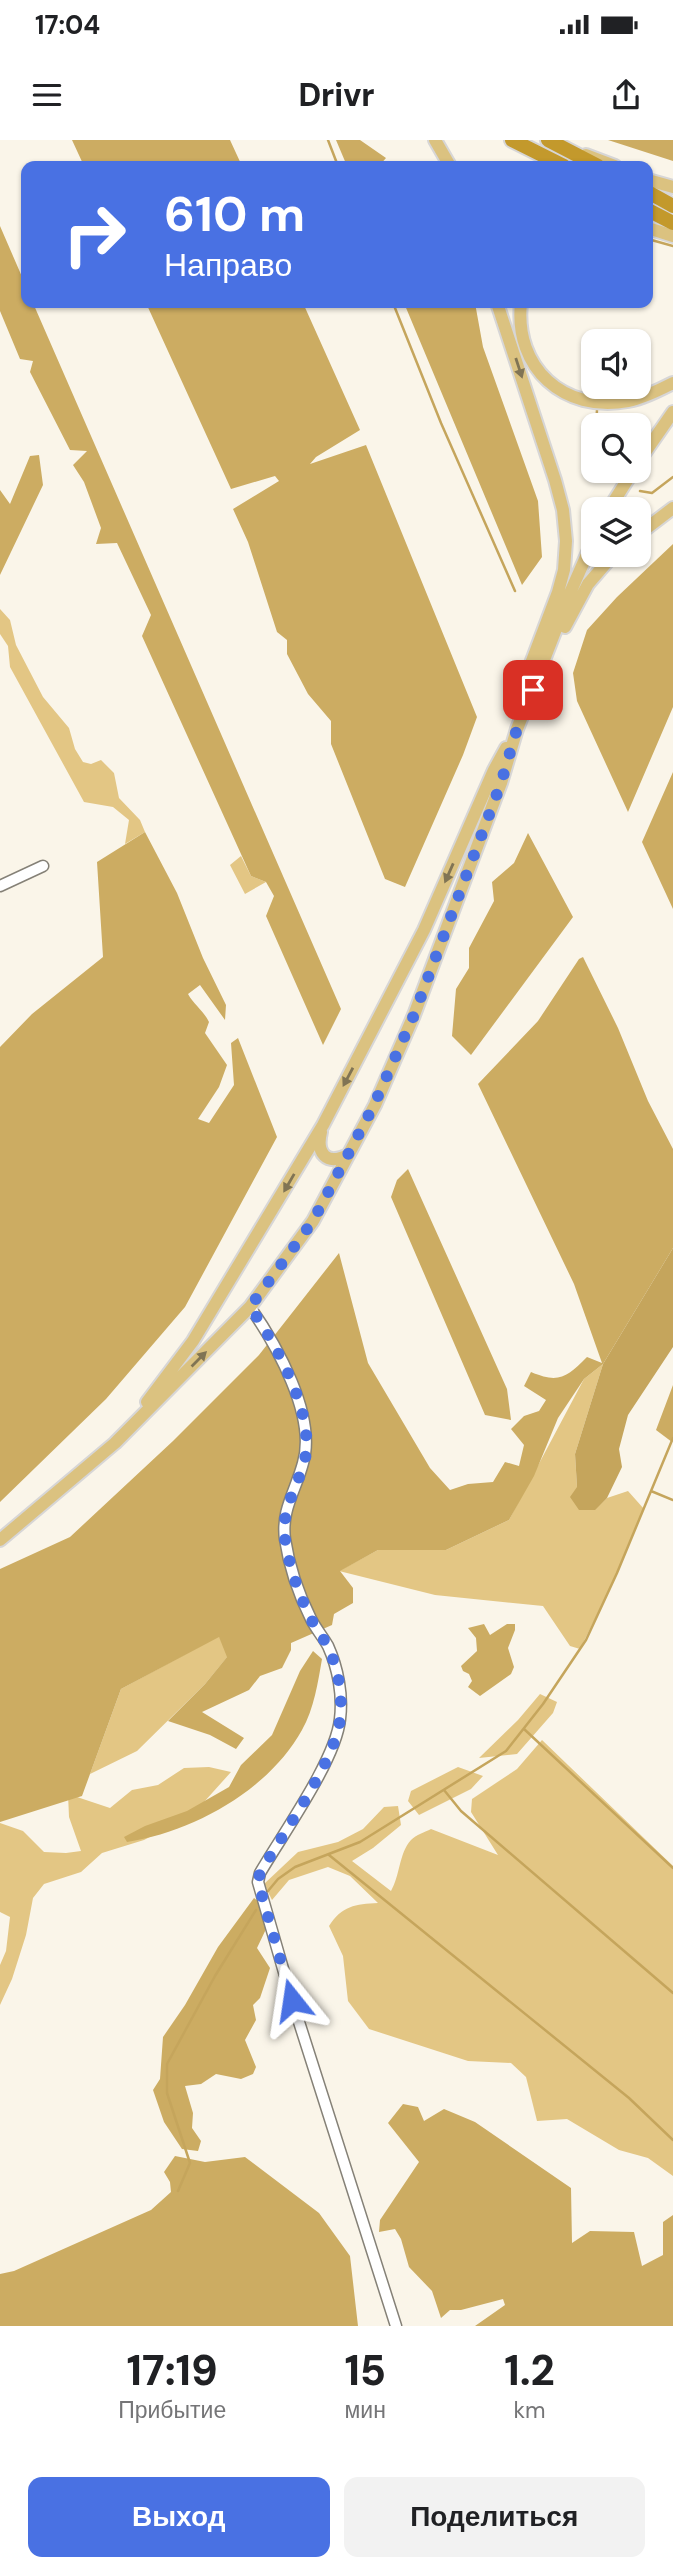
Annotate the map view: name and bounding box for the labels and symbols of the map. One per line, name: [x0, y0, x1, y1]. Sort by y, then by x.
one-way arrow: [514, 357, 524, 378]
pin: [503, 660, 563, 720]
one-way arrow: [443, 863, 454, 884]
one-way arrow: [343, 1068, 355, 1088]
one-way arrow: [283, 1174, 295, 1193]
one-way arrow: [191, 1350, 208, 1367]
position arrow: [255, 1963, 329, 2037]

